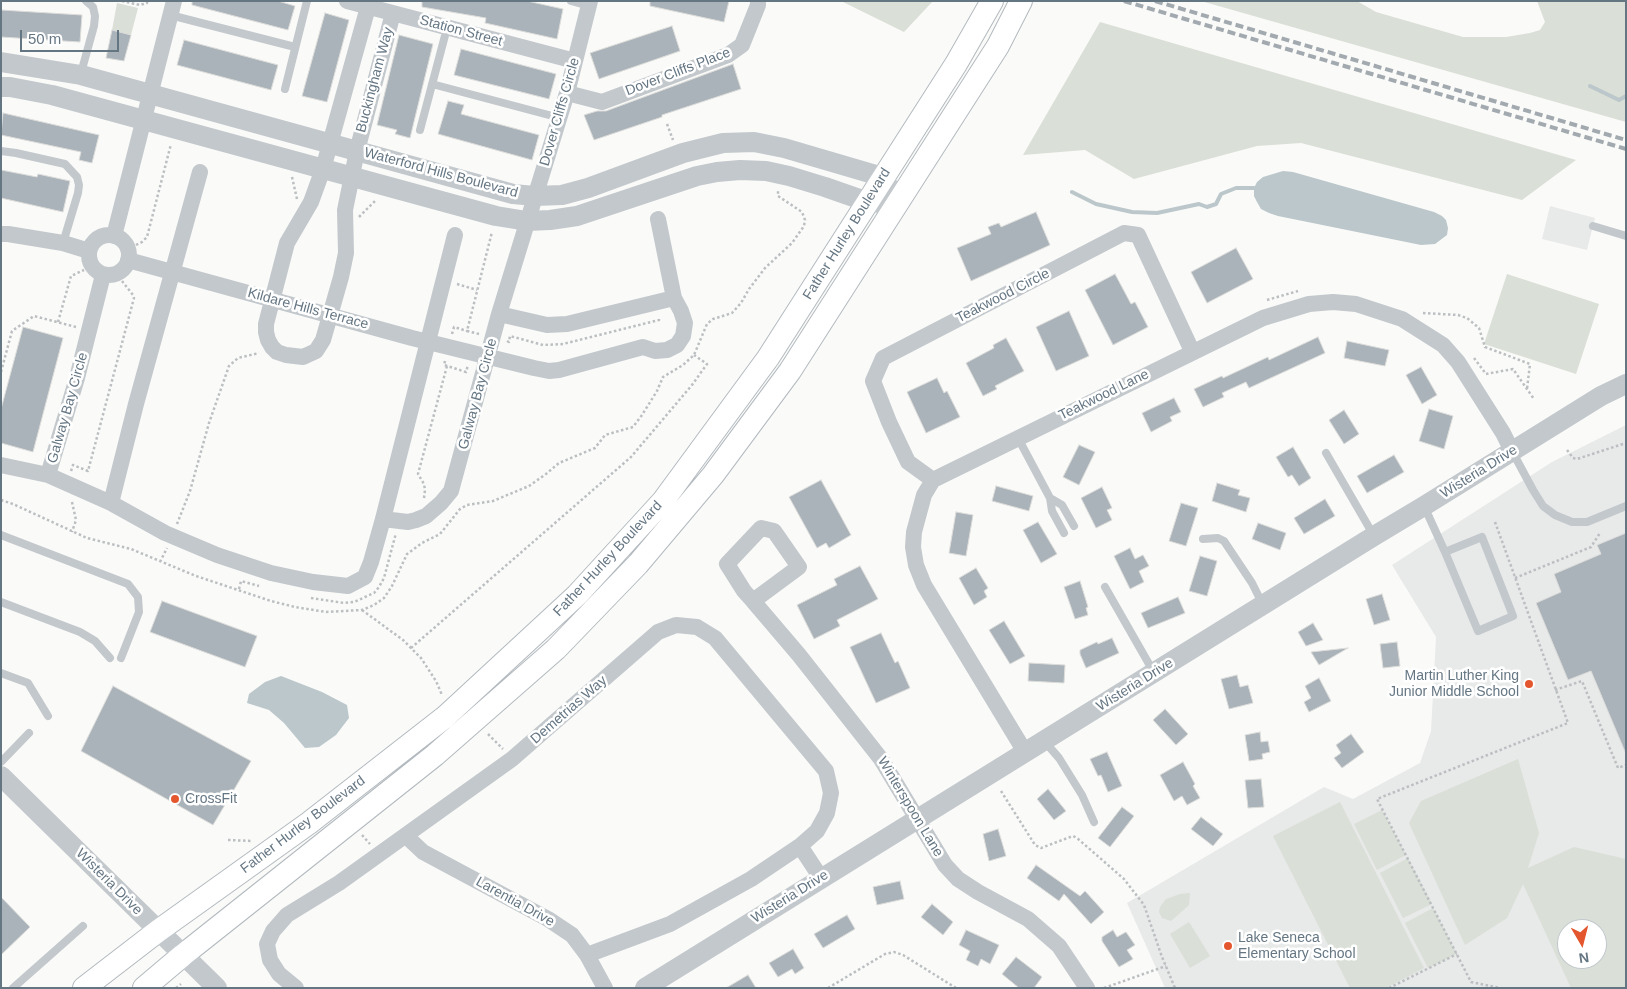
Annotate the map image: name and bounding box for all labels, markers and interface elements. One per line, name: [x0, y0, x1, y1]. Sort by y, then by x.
street label: Station Street: [418, 12, 504, 50]
scale bar: [22, 20, 121, 52]
street label: Buckingham Way: [353, 25, 397, 135]
text: 50 m: [28, 30, 61, 47]
street label: Dover Cliffs Place: [623, 44, 733, 100]
street label: Dover Cliffs Circle: [537, 56, 583, 168]
street label: Waterford Hills Boulevard: [362, 144, 520, 202]
street label: Father Hurley Boulevard: [800, 165, 894, 303]
street label: Teakwood Circle: [953, 265, 1053, 327]
street label: Kildare Hills Terrace: [246, 285, 370, 333]
street label: Galway Bay Circle: [455, 337, 501, 451]
street label: Galway Bay Circle: [44, 351, 92, 465]
street label: Teakwood Lane: [1056, 366, 1152, 424]
street label: Wisteria Drive: [1438, 442, 1520, 502]
street label: Father Hurley Boulevard: [550, 498, 666, 620]
street label: Wisteria Drive: [1094, 655, 1176, 715]
place label: Martin Luther King Junior Middle School: [1389, 668, 1519, 700]
street label: Demetrias Way: [528, 672, 610, 748]
marker: Martin Luther King Junior Middle School: [1523, 678, 1535, 690]
street label: Winterspoon Lane: [874, 754, 946, 860]
street label: Father Hurley Boulevard: [237, 773, 369, 877]
place label: CrossFit: [185, 791, 237, 807]
marker: CrossFit: [169, 793, 181, 805]
street label: Wisteria Drive: [72, 845, 146, 919]
street label: Wisteria Drive: [749, 867, 831, 927]
street label: Larentia Drive: [473, 874, 557, 930]
north arrow: [1557, 919, 1607, 969]
place label: Lake Seneca Elementary School: [1238, 930, 1356, 962]
marker: Lake Seneca Elementary School: [1222, 940, 1234, 952]
text: N: [1578, 949, 1590, 966]

